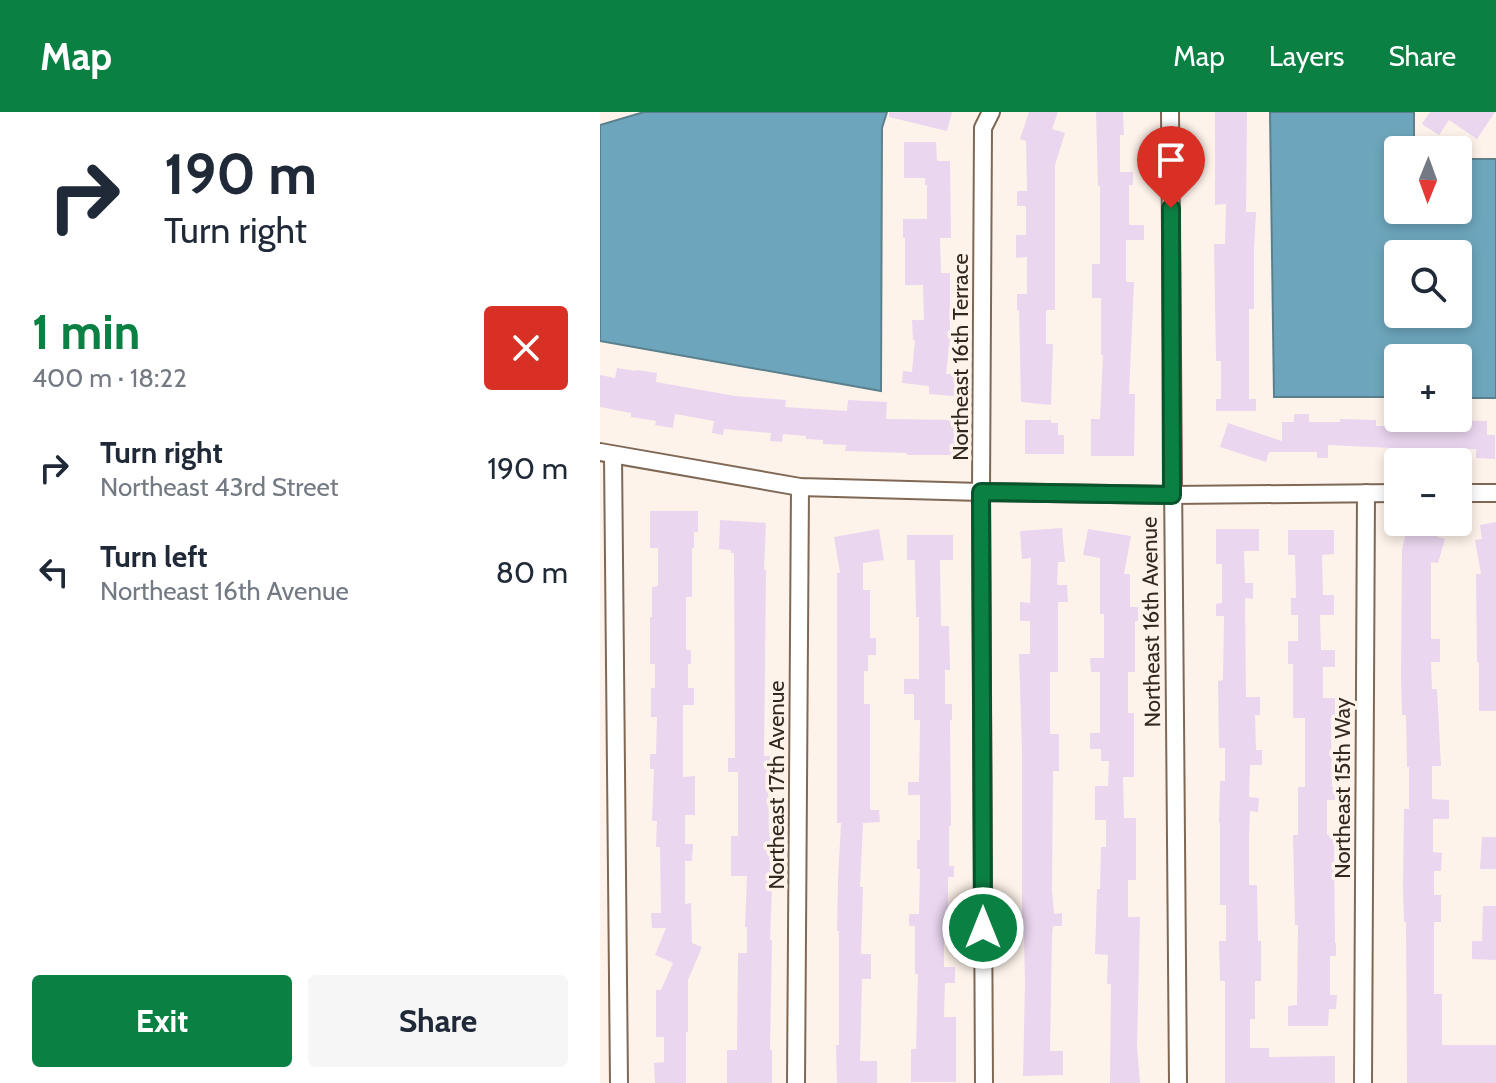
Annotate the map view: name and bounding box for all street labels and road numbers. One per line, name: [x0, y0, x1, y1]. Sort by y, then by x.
street label: Northeast 16th Terrace: [947, 253, 974, 461]
street label: Northeast 16th Avenue: [1136, 516, 1166, 728]
street label: Northeast 17th Avenue: [763, 680, 790, 890]
street label: Northeast 15th Way: [1329, 697, 1356, 879]

